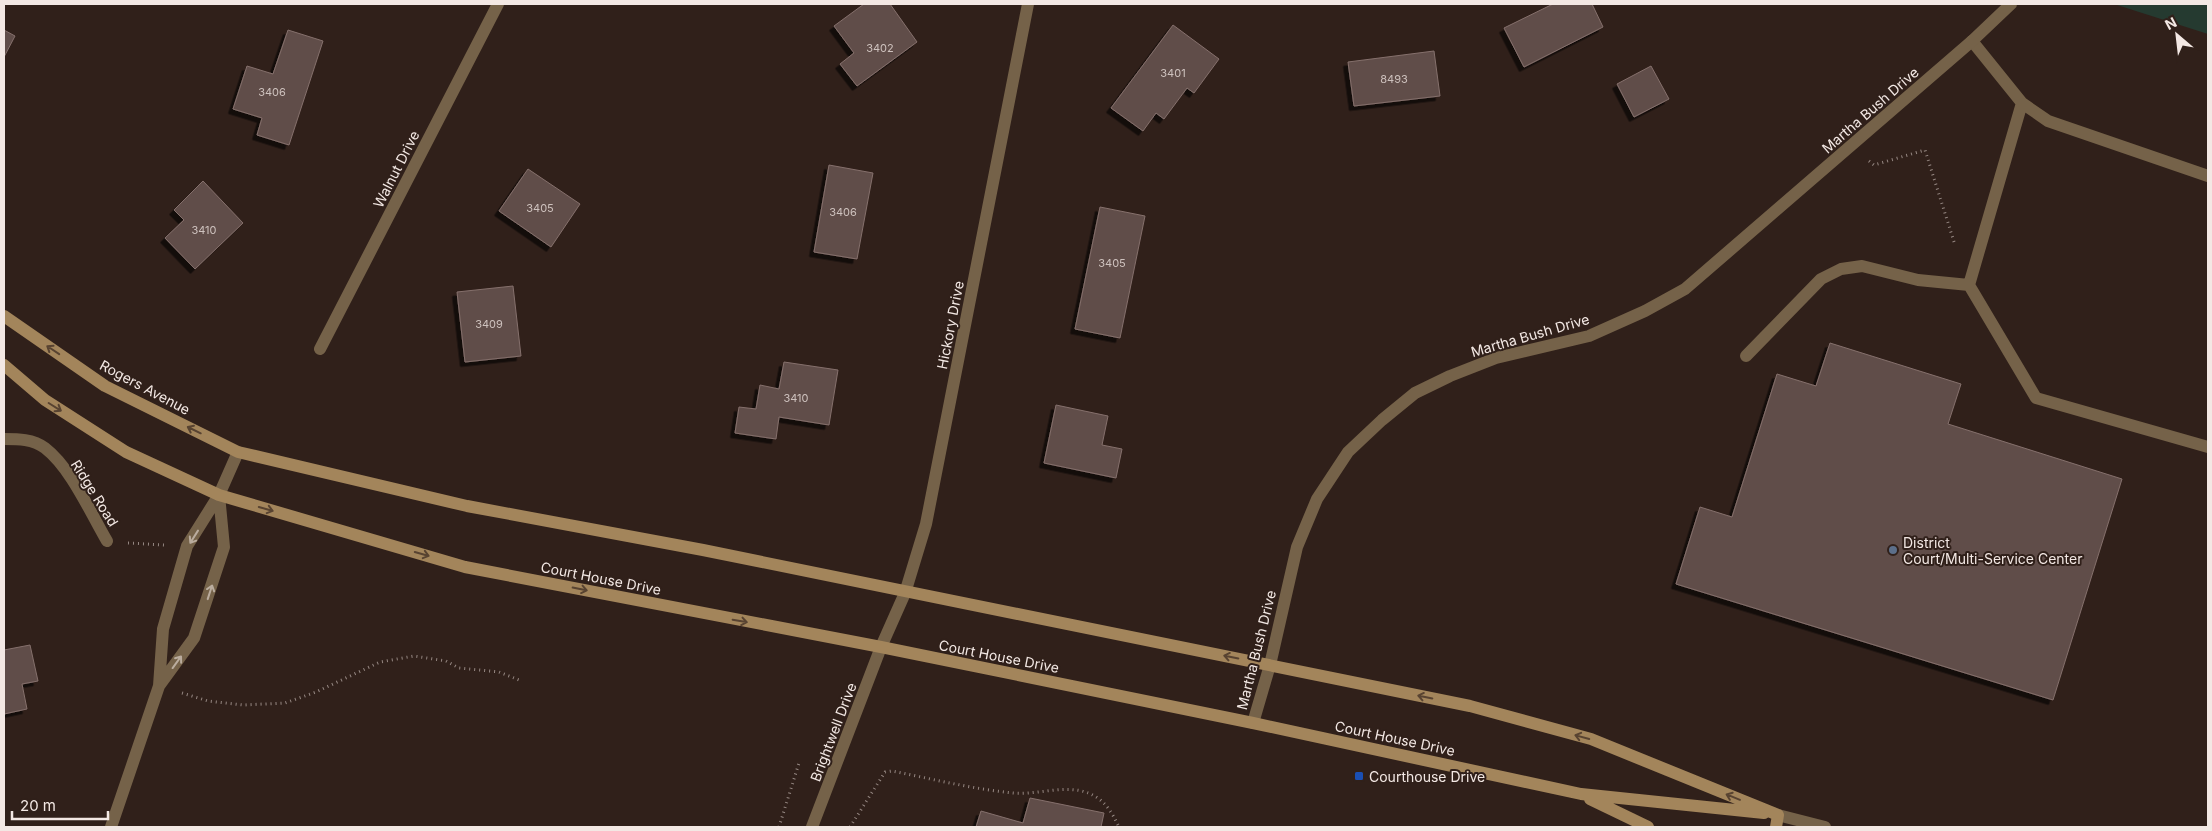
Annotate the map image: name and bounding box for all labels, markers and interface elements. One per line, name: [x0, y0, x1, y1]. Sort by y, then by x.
north arrow: [2152, 10, 2202, 60]
text: N: [2162, 13, 2179, 33]
house number: 3402: [866, 41, 894, 55]
street label: Martha Bush Drive: [1818, 63, 1922, 157]
house number: 3401: [1160, 66, 1186, 80]
house number: 8493: [1380, 72, 1408, 86]
house number: 3406: [258, 85, 286, 99]
street label: Walnut Drive: [369, 128, 423, 210]
house number: 3405: [526, 201, 554, 215]
house number: 3406: [829, 205, 857, 219]
house number: 3410: [191, 223, 217, 237]
house number: 3405: [1098, 256, 1126, 270]
street label: Hickory Drive: [933, 279, 967, 371]
street label: Martha Bush Drive: [1469, 310, 1591, 360]
house number: 3409: [475, 317, 503, 331]
one-way arrow: [46, 345, 60, 355]
street label: Rogers Avenue: [97, 356, 193, 418]
house number: 3410: [783, 391, 809, 405]
one-way arrow: [48, 401, 62, 412]
one-way arrow: [187, 425, 202, 434]
street label: Ridge Road: [68, 457, 122, 529]
one-way arrow: [257, 504, 273, 514]
one-way arrow: [188, 529, 198, 543]
place label: District Court/Multi-Service Center: [1903, 534, 2082, 567]
marker: District Court/Multi-Service Center: [1887, 544, 1899, 556]
one-way arrow: [414, 549, 430, 559]
street label: Court House Drive: [539, 558, 663, 598]
one-way arrow: [205, 584, 215, 600]
one-way arrow: [572, 585, 588, 595]
street label: Martha Bush Drive: [1233, 589, 1279, 711]
one-way arrow: [731, 616, 747, 626]
street label: Court House Drive: [937, 636, 1061, 676]
one-way arrow: [1224, 652, 1240, 662]
one-way arrow: [172, 655, 182, 669]
street label: Brightwell Drive: [806, 680, 860, 784]
one-way arrow: [1417, 691, 1433, 701]
street label: Court House Drive: [1333, 717, 1457, 759]
one-way arrow: [1575, 731, 1591, 741]
place label: Courthouse Drive: [1369, 768, 1485, 785]
marker: Courthouse Drive: [1353, 770, 1365, 782]
scale bar: [12, 788, 109, 820]
one-way arrow: [1726, 791, 1741, 801]
text: 20 m: [20, 796, 56, 815]

